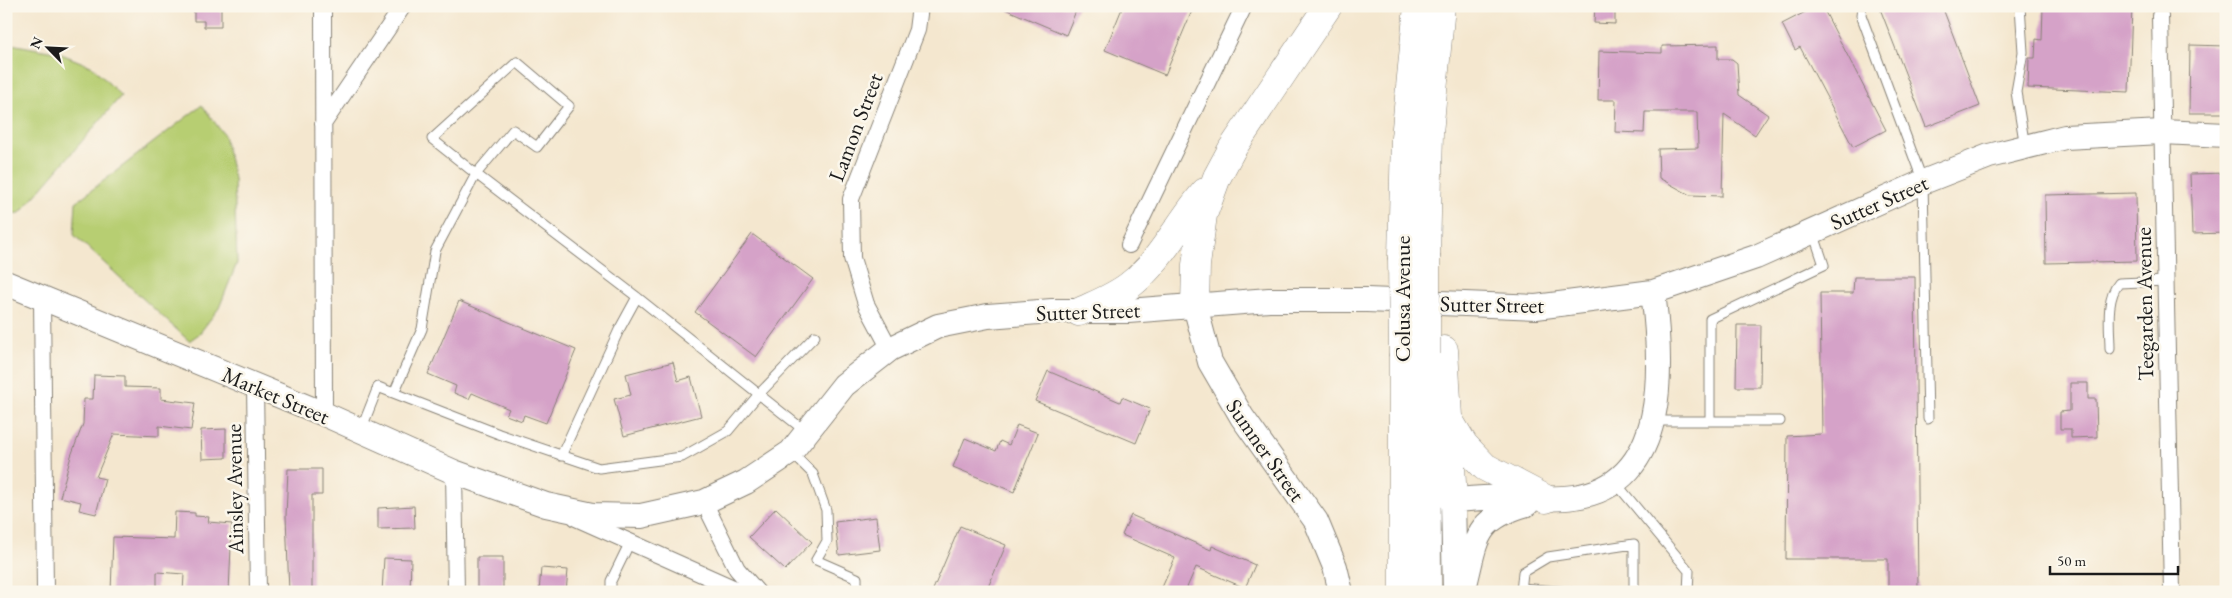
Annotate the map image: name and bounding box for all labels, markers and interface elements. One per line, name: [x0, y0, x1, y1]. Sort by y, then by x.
north arrow: [22, 22, 72, 72]
text: N: [26, 33, 47, 52]
street label: Lamon Street: [822, 69, 889, 186]
street label: Sutter Street: [1826, 168, 1933, 237]
street label: Teegarden Avenue: [2129, 226, 2160, 381]
street label: Colusa Avenue: [1388, 235, 1417, 362]
street label: Sutter Street: [1440, 289, 1544, 320]
street label: Sutter Street: [1035, 295, 1141, 328]
street label: Market Street: [218, 360, 334, 431]
street label: Sumner Street: [1220, 393, 1312, 508]
street label: Ainsley Avenue: [219, 423, 250, 555]
scale bar: [2050, 543, 2177, 575]
text: 50 m: [2057, 551, 2086, 570]

